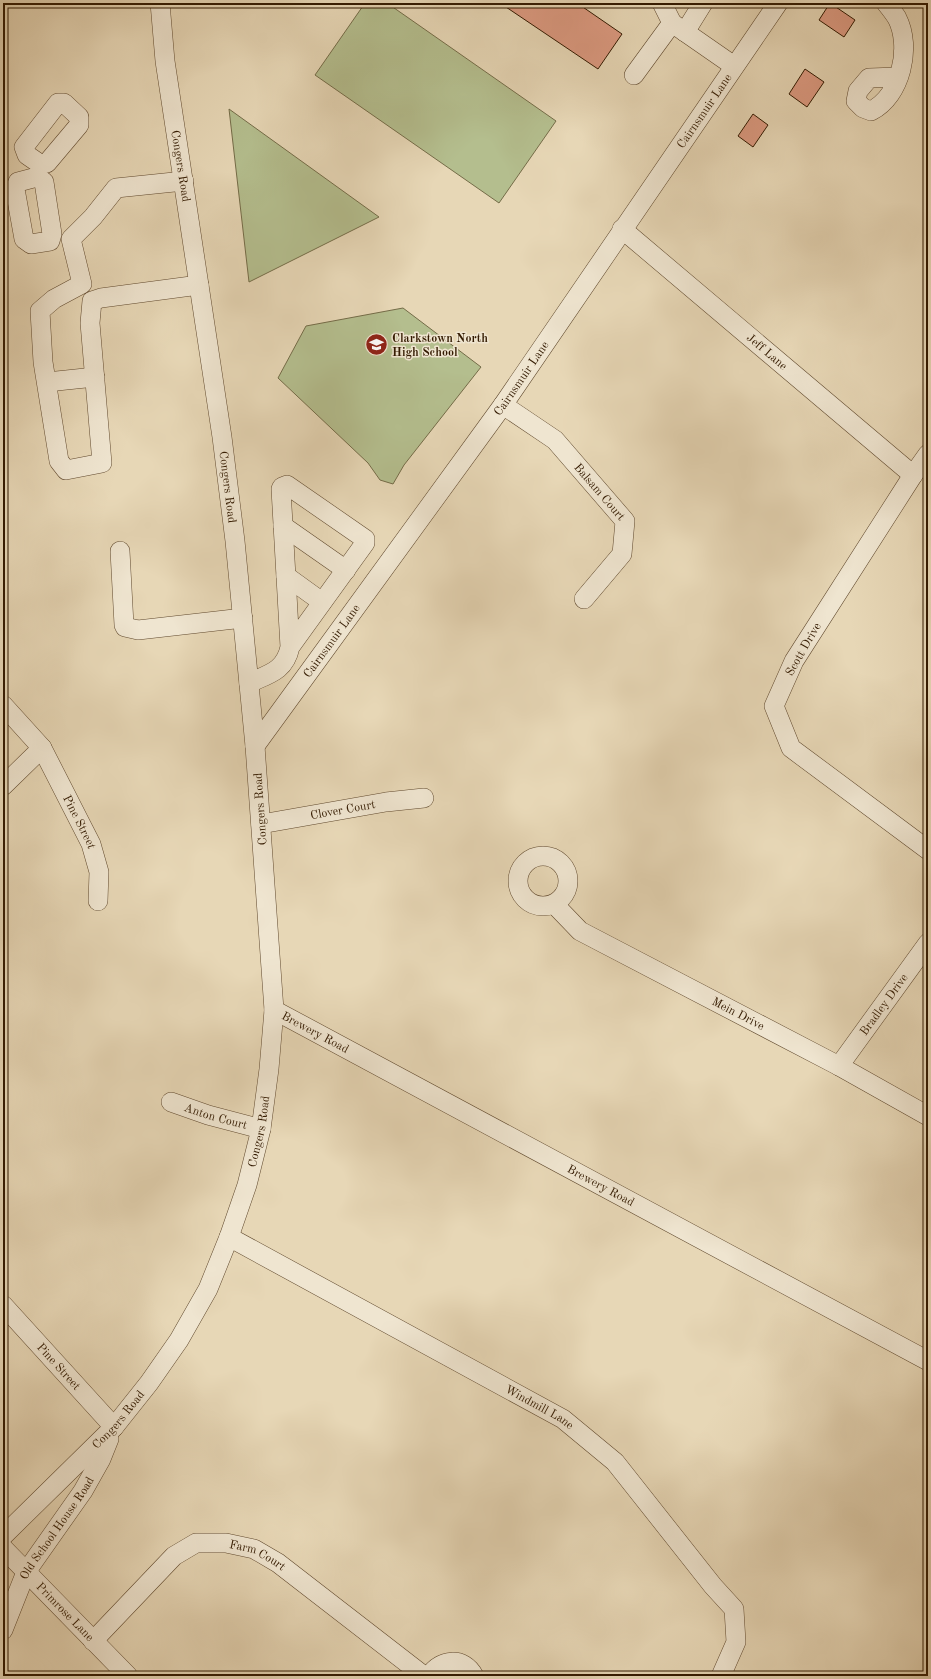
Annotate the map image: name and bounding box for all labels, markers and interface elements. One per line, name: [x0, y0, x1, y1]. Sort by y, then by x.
street label: Cairnsmuir Lane: [675, 72, 735, 151]
street label: Congers Road: [168, 129, 192, 203]
school or university icon: Clarkstown North High School: [363, 332, 389, 358]
street label: Jeff Lane: [744, 332, 790, 373]
place label: Clarkstown North High School: [392, 333, 488, 359]
street label: Cairnsmuir Lane: [492, 339, 552, 418]
street label: Congers Road: [217, 450, 237, 524]
street label: Balsam Court: [571, 462, 627, 523]
street label: Cairnsmuir Lane: [302, 602, 363, 680]
street label: Scott Drive: [784, 620, 824, 678]
street label: Congers Road: [252, 772, 270, 846]
street label: Pine Street: [60, 793, 97, 850]
street label: Clover Court: [309, 799, 376, 822]
street label: Bradley Drive: [858, 972, 911, 1038]
street label: Mein Drive: [710, 996, 767, 1033]
street label: Brewery Road: [279, 1010, 351, 1056]
street label: Congers Road: [247, 1095, 272, 1169]
street label: Anton Court: [182, 1102, 248, 1132]
street label: Brewery Road: [565, 1163, 636, 1209]
street label: Pine Street: [34, 1341, 82, 1393]
street label: Windmill Lane: [503, 1384, 576, 1432]
street label: Congers Road: [91, 1389, 147, 1452]
street label: Old School House Road: [19, 1475, 97, 1581]
street label: Farm Court: [228, 1539, 287, 1573]
street label: Primrose Lane: [33, 1581, 96, 1644]

